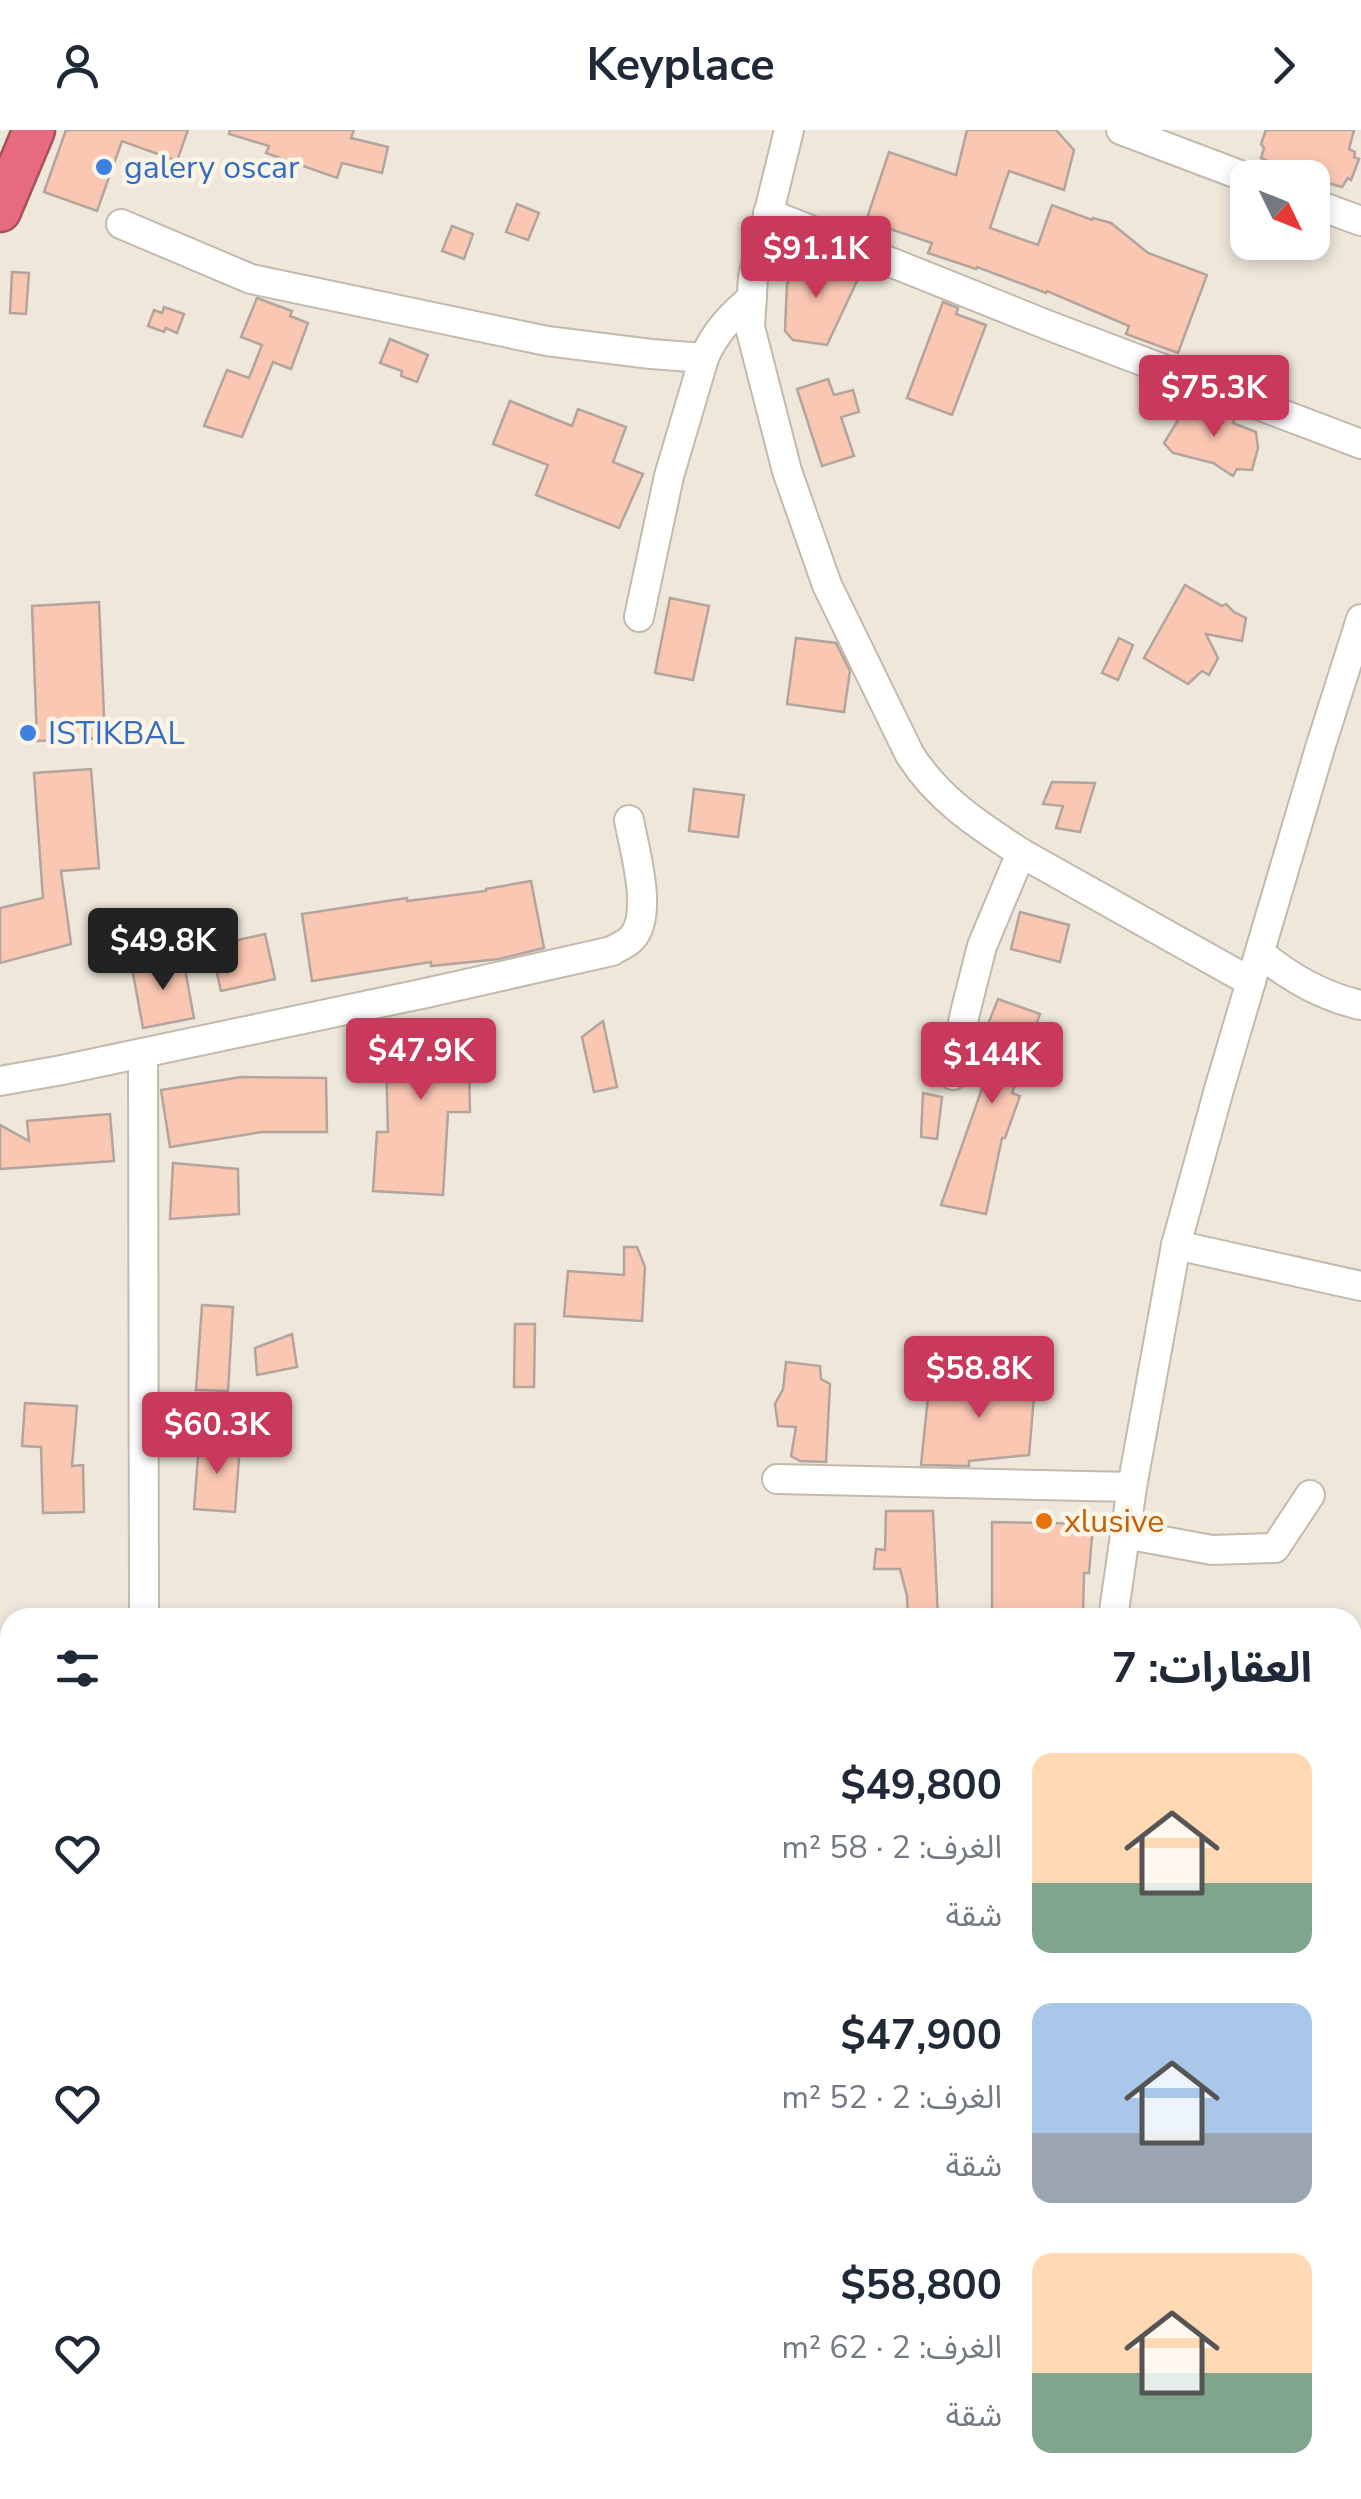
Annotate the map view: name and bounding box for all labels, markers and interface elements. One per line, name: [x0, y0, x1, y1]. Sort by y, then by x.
text: Keyplace: [586, 35, 775, 96]
icon: person: [50, 38, 105, 93]
icon: forward: [1256, 38, 1311, 93]
place label: galery oscar: [124, 146, 300, 189]
marker: galery oscar: [93, 156, 115, 178]
north arrow: [1230, 160, 1330, 260]
map controls: [1230, 160, 1330, 260]
pin: $91.1K: [735, 216, 897, 301]
text: $91.1K: [763, 227, 869, 270]
pin: $75.3K: [1133, 355, 1295, 440]
text: $75.3K: [1161, 366, 1267, 409]
place label: ISTIKBAL: [48, 712, 185, 755]
marker: ISTIKBAL: [17, 722, 39, 744]
pin: $49.8K: [82, 908, 244, 993]
text: $49.8K: [110, 919, 216, 962]
pin: $47.9K: [340, 1018, 502, 1103]
pin: $144K: [922, 1022, 1062, 1107]
text: $47.9K: [368, 1029, 474, 1072]
text: $144K: [943, 1033, 1041, 1076]
pin: $58.8K: [898, 1336, 1060, 1421]
text: $58.8K: [926, 1347, 1032, 1390]
pin: $60.3K: [136, 1392, 298, 1477]
text: $60.3K: [164, 1403, 270, 1446]
place label: xlusive: [1064, 1500, 1164, 1543]
marker: xlusive: [1033, 1510, 1055, 1532]
text: العقارات: 7: [1112, 1640, 1312, 1697]
icon: filters: [50, 1641, 105, 1696]
text: $49,800: [840, 1757, 1002, 1814]
icon: home: [1112, 1793, 1232, 1913]
icon: heart: [50, 1826, 105, 1881]
text: الغرف: 2 · 58 m²: [782, 1826, 1002, 1869]
text: شقة: [946, 1894, 1002, 1937]
text: $47,900: [840, 2007, 1002, 2064]
icon: home: [1112, 2043, 1232, 2163]
icon: heart: [50, 2076, 105, 2131]
text: الغرف: 2 · 52 m²: [782, 2076, 1002, 2119]
text: شقة: [946, 2144, 1002, 2187]
text: $58,800: [840, 2257, 1002, 2314]
icon: home: [1112, 2293, 1232, 2413]
icon: heart: [50, 2326, 105, 2381]
text: الغرف: 2 · 62 m²: [782, 2326, 1002, 2369]
text: شقة: [946, 2394, 1002, 2437]

